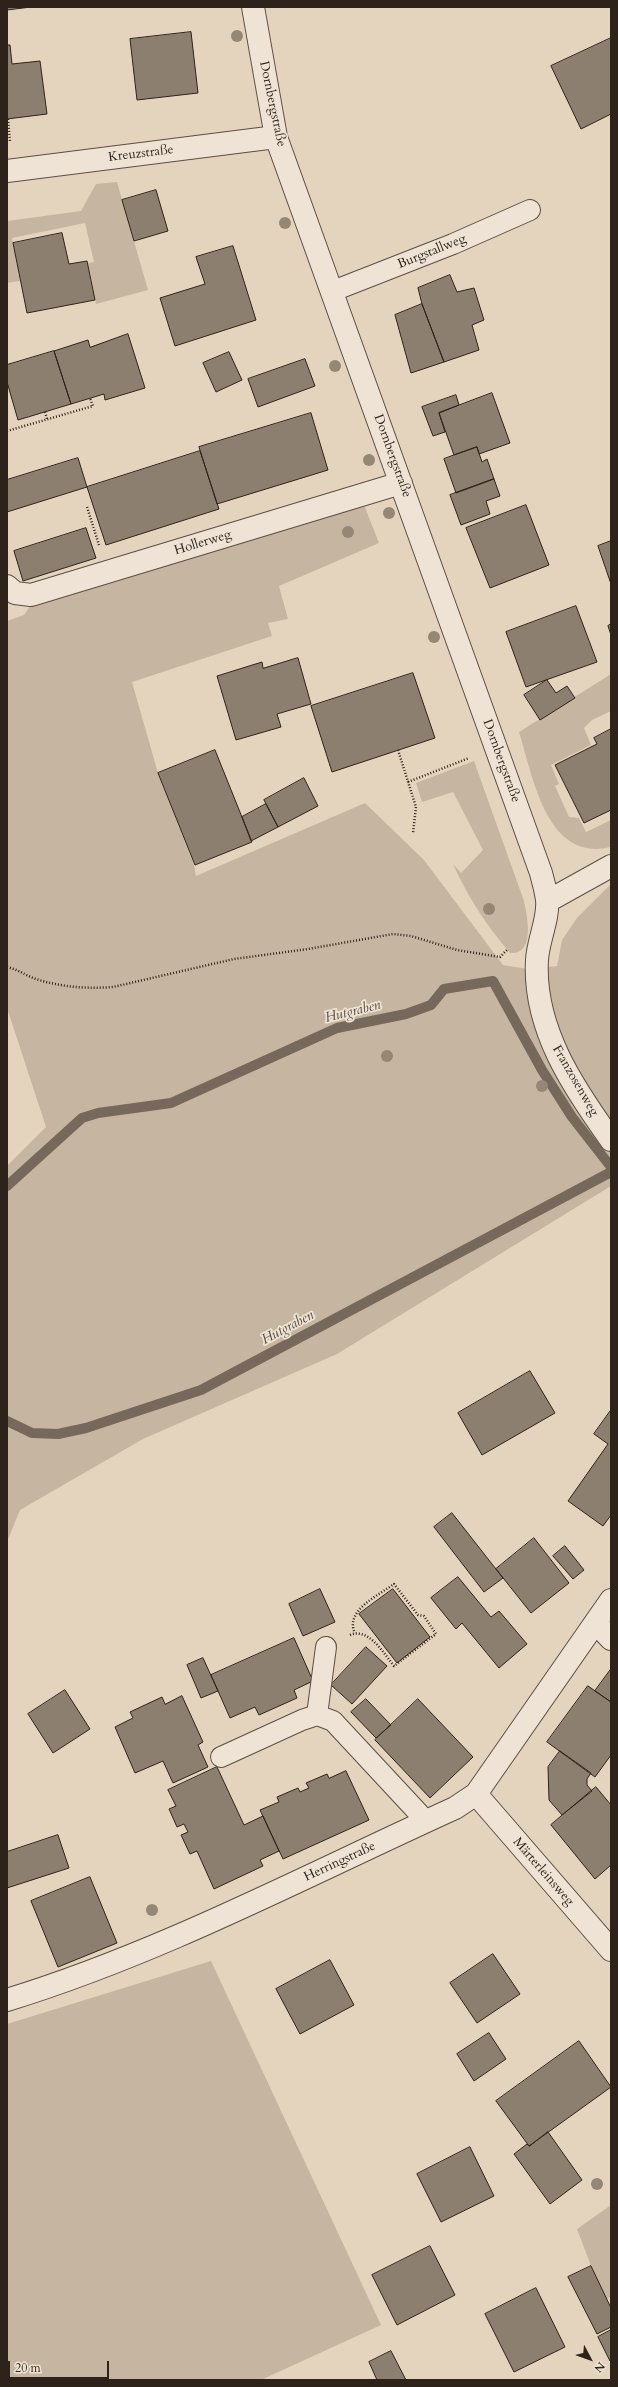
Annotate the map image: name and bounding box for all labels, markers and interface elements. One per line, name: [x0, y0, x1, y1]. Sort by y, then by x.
street label: Dornbergstraße: [255, 60, 289, 148]
street label: Kreuzstraße: [107, 142, 175, 166]
street label: Burgstallweg: [396, 231, 468, 273]
street label: Dornbergstraße: [370, 412, 414, 500]
street label: Hollerweg: [173, 527, 233, 559]
street label: Dornbergstraße: [479, 717, 523, 805]
water label: Hutgraben: [324, 997, 382, 1027]
street label: Franzosenweg: [548, 1043, 602, 1119]
water label: Hutgraben: [259, 1307, 317, 1349]
street label: Märterleinsweg: [509, 1835, 577, 1909]
street label: Herringstraße: [302, 1839, 378, 1885]
north arrow: [570, 2339, 610, 2379]
scale bar: [10, 2353, 111, 2379]
text: N: [591, 2359, 608, 2376]
text: 20 m: [15, 2360, 41, 2376]

